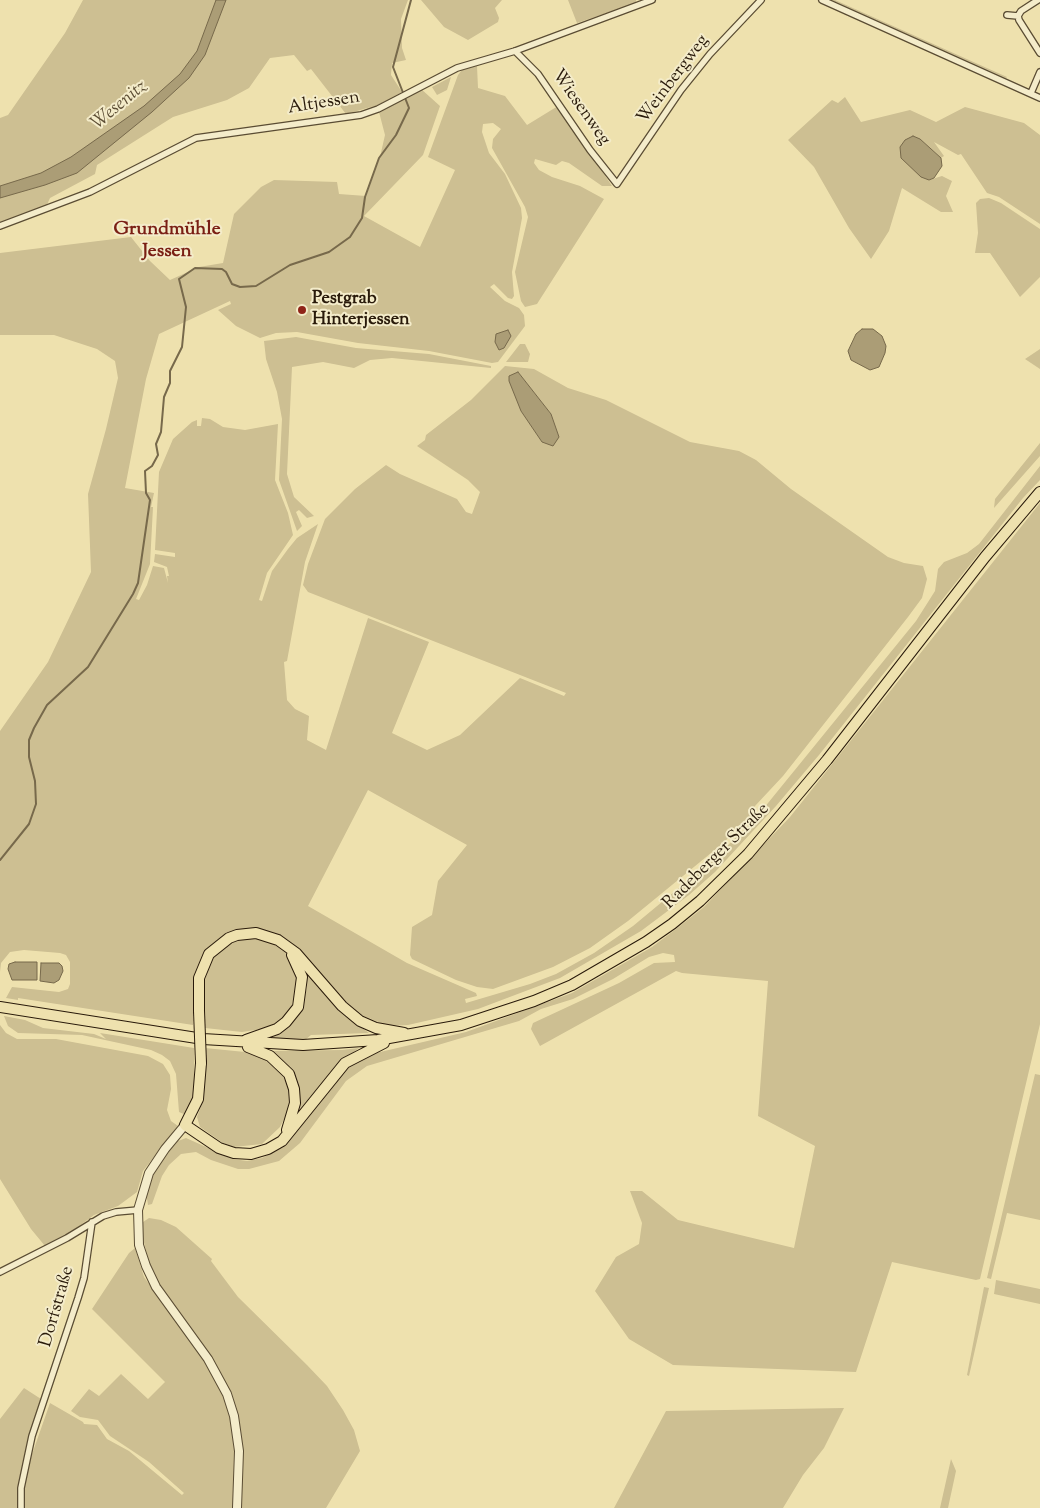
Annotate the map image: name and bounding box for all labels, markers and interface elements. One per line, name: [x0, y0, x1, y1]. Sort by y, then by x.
street label: Weinbergweg: [633, 31, 715, 129]
street label: Wiesenweg: [546, 66, 614, 150]
water label: Wesenitz: [87, 76, 153, 136]
street label: Altjessen: [287, 88, 361, 120]
district label: Grundmühle Jessen: [114, 220, 220, 264]
place label: Pestgrab Hinterjessen: [312, 289, 410, 332]
marker: Pestgrab Hinterjessen: [296, 304, 308, 316]
street label: Radeberger Straße: [659, 799, 775, 915]
street label: Dorfstraße: [36, 1264, 80, 1350]

